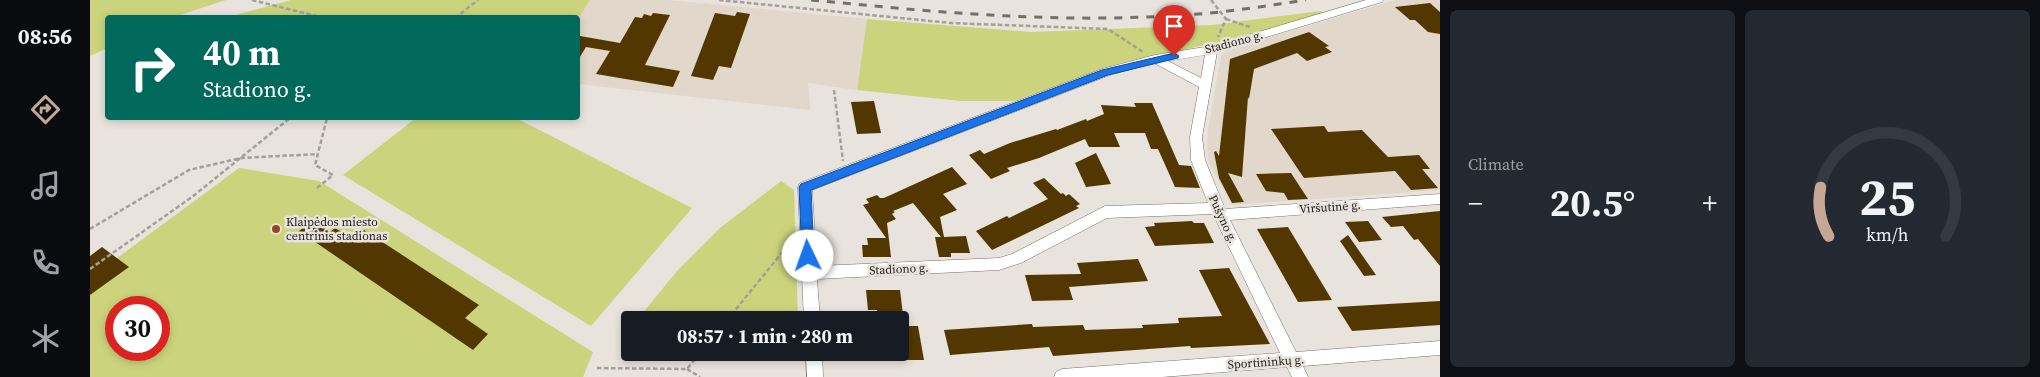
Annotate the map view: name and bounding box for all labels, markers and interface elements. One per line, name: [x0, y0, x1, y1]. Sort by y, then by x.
pin: [1153, 5, 1195, 56]
icon: arrive: [1160, 12, 1188, 40]
text: 08:56: [18, 21, 72, 51]
street label: Stadiono g.: [1203, 27, 1265, 57]
text: 40 m: [203, 29, 280, 77]
icon: right: [120, 35, 185, 100]
text: Stadiono g.: [203, 74, 312, 104]
icon: directions: [28, 92, 63, 127]
text: Climate: [1468, 153, 1524, 175]
text: 25: [1859, 161, 1916, 232]
icon: music: [28, 168, 63, 203]
text: 20.5°: [1550, 177, 1635, 229]
text: −: [1468, 184, 1483, 222]
text: +: [1702, 184, 1717, 222]
street label: Pušyno g.: [1205, 192, 1241, 246]
street label: Viršutinė g.: [1299, 197, 1361, 217]
place label: Klaipėdos miesto centrinis stadionas: [286, 214, 387, 244]
text: km/h: [1866, 222, 1909, 247]
marker: Klaipėdos miesto centrinis stadionas: [270, 223, 282, 235]
position arrow: [781, 229, 833, 281]
icon: phone: [28, 245, 63, 280]
street label: Stadiono g.: [869, 259, 929, 279]
speed limit sign: 30: [105, 296, 170, 361]
icon: climate: [28, 321, 63, 356]
text: 08:57 · 1 min · 280 m: [677, 323, 853, 349]
street label: Sportininkų g.: [1227, 351, 1305, 373]

